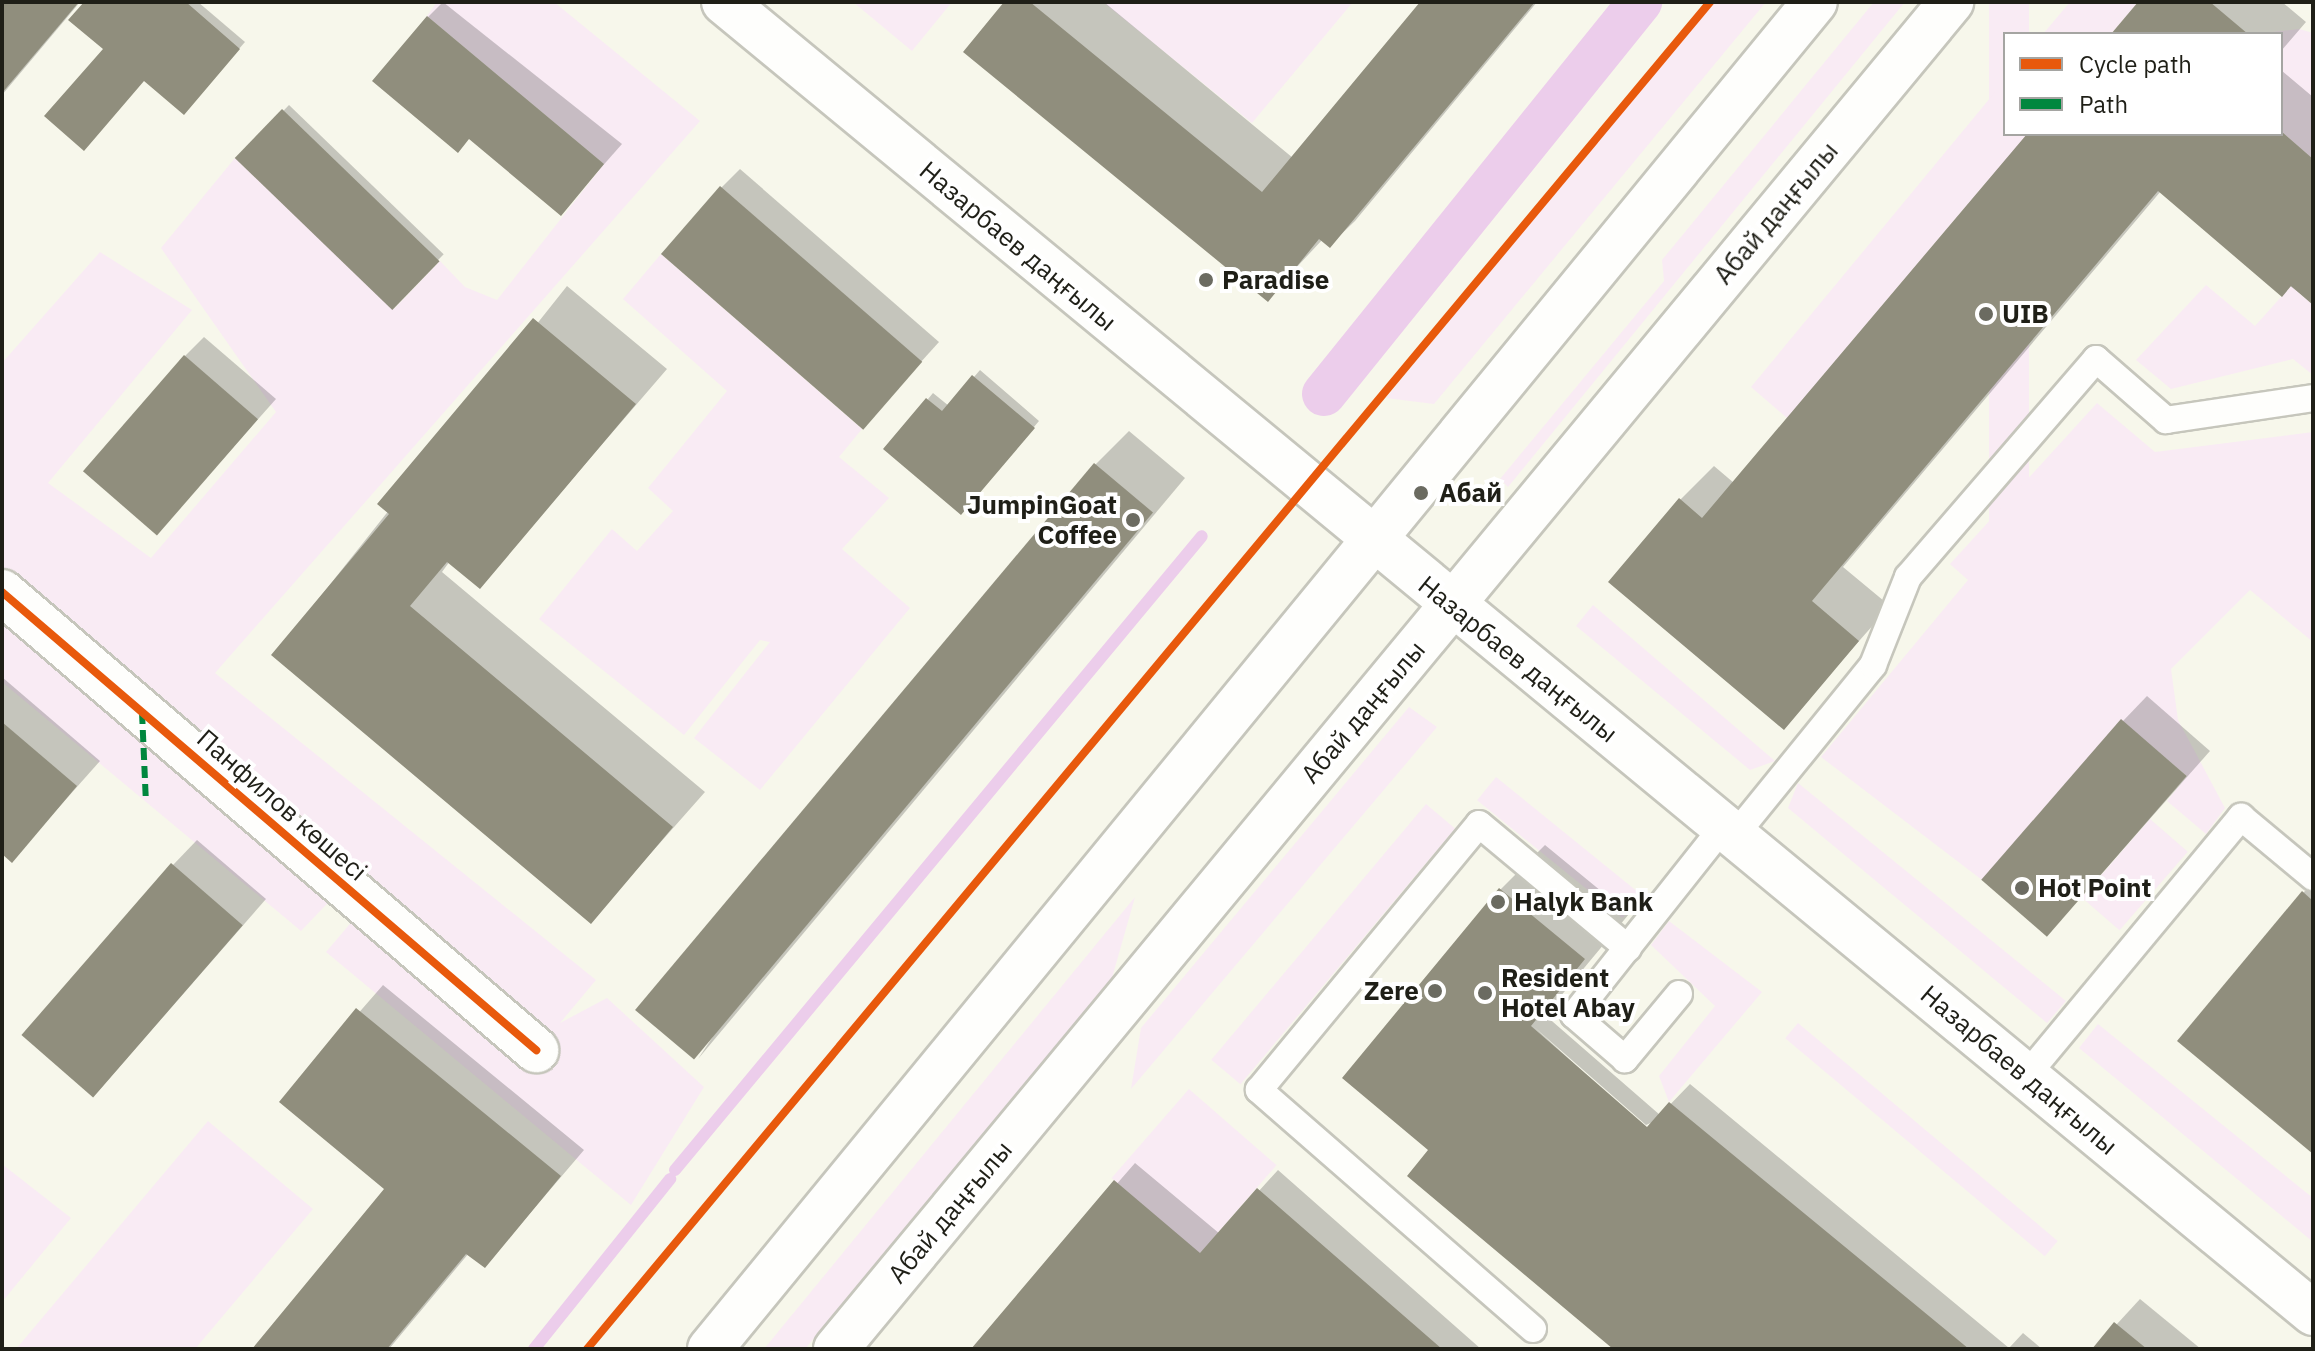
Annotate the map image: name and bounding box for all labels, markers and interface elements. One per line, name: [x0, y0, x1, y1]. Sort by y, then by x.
legend: [2003, 32, 2283, 136]
text: Cycle path: [2079, 48, 2192, 80]
text: Path: [2079, 88, 2128, 120]
street label: Абай даңғылы: [1707, 136, 1845, 290]
street label: Назарбаев даңғылы: [913, 155, 1123, 337]
place label: Paradise: [1222, 264, 1329, 296]
marker: Paradise: [1197, 271, 1215, 289]
place label: UIB: [2002, 298, 2049, 330]
marker: UIB: [1977, 305, 1995, 323]
place label: Абай: [1439, 477, 1502, 509]
marker: Абай: [1410, 482, 1432, 504]
place label: JumpinGoat Coffee: [967, 489, 1117, 550]
marker: JumpinGoat Coffee: [1124, 511, 1142, 529]
street label: Назарбаев даңғылы: [1412, 569, 1624, 749]
street label: Абай даңғылы: [1294, 635, 1432, 789]
street label: Панфилов көшесі: [191, 723, 373, 887]
place label: Hot Point: [2038, 872, 2152, 904]
marker: Hot Point: [2013, 879, 2031, 897]
place label: Halyk Bank: [1514, 886, 1653, 918]
marker: Halyk Bank: [1489, 893, 1507, 911]
place label: Resident Hotel Abay: [1501, 962, 1635, 1024]
place label: Zere: [1364, 975, 1419, 1007]
street label: Назарбаев даңғылы: [1914, 979, 2124, 1161]
marker: Zere: [1426, 982, 1444, 1000]
marker: Resident Hotel Abay: [1476, 984, 1494, 1002]
street label: Абай даңғылы: [881, 1135, 1019, 1289]

